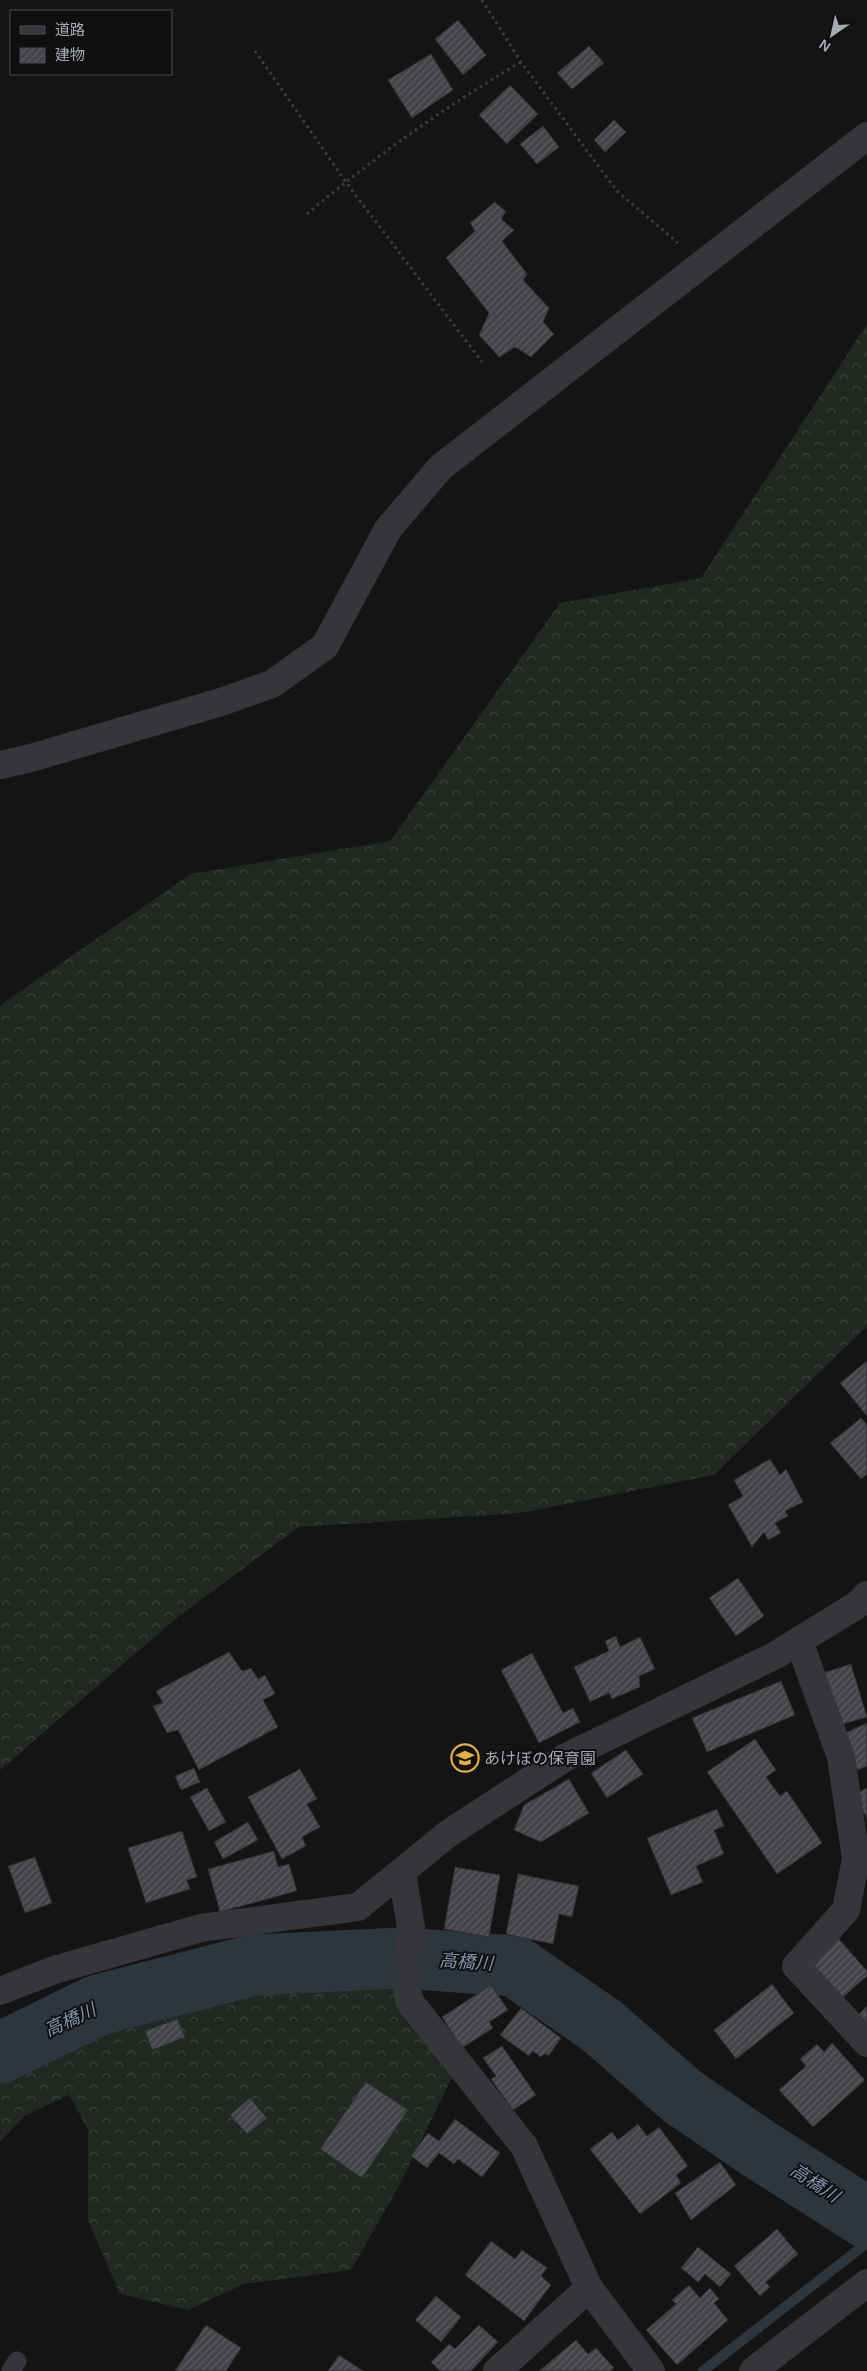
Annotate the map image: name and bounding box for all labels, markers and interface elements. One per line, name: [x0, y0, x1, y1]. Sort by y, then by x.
legend: [10, 10, 172, 75]
north arrow: [807, 10, 857, 60]
text: 道路: [55, 21, 85, 38]
text: N: [816, 36, 833, 55]
text: 建物: [55, 46, 85, 63]
school or university icon: あけぼの保育園: [450, 1743, 480, 1773]
place label: あけぼの保育園: [484, 1750, 596, 1767]
water label: 高橋川: [438, 1950, 496, 1974]
water label: 高橋川: [41, 1999, 101, 2040]
water label: 高橋川: [787, 2160, 845, 2207]

